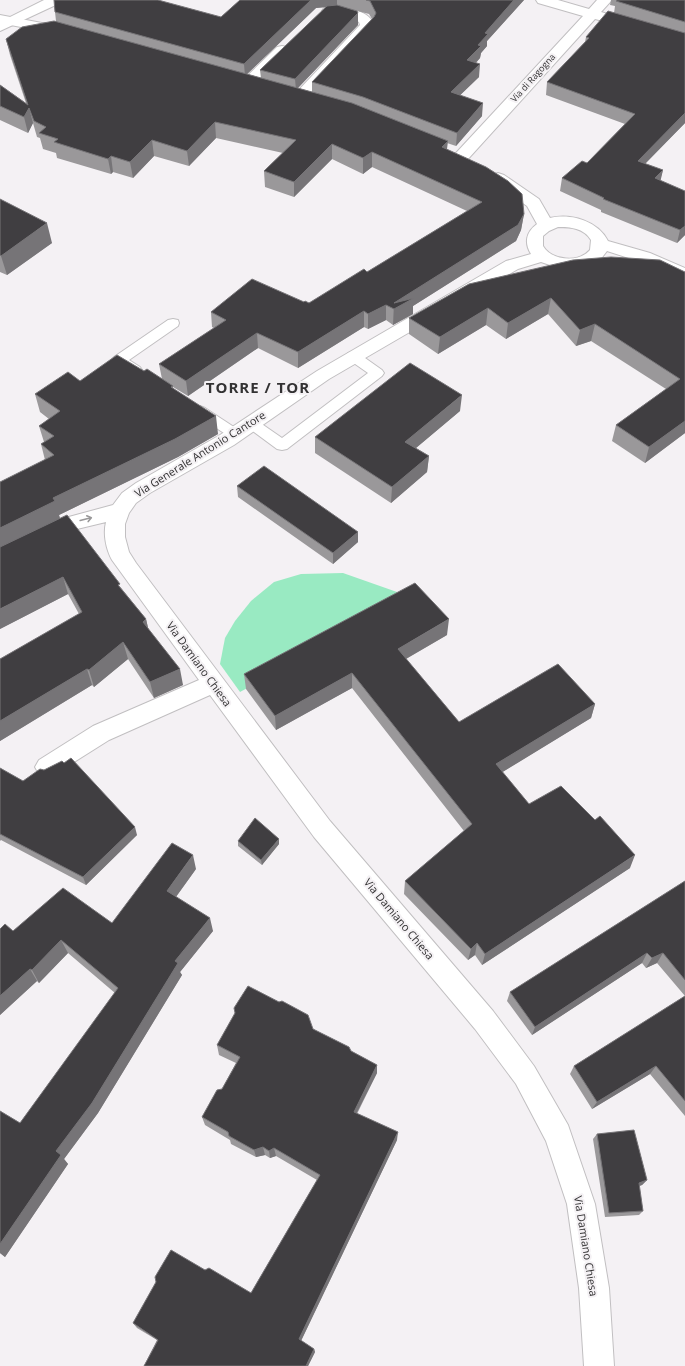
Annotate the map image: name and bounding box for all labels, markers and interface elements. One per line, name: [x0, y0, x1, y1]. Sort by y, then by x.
street label: Via di Ragogna: [507, 51, 558, 105]
district label: TORRE / TOR: [206, 377, 310, 397]
street label: Via Generale Antonio Cantore: [131, 407, 268, 500]
one-way arrow: [79, 515, 92, 522]
street label: Via Damiano Chiesa: [163, 618, 235, 709]
street label: Via Damiano Chiesa: [361, 875, 438, 962]
street label: Via Damiano Chiesa: [571, 1195, 602, 1297]

